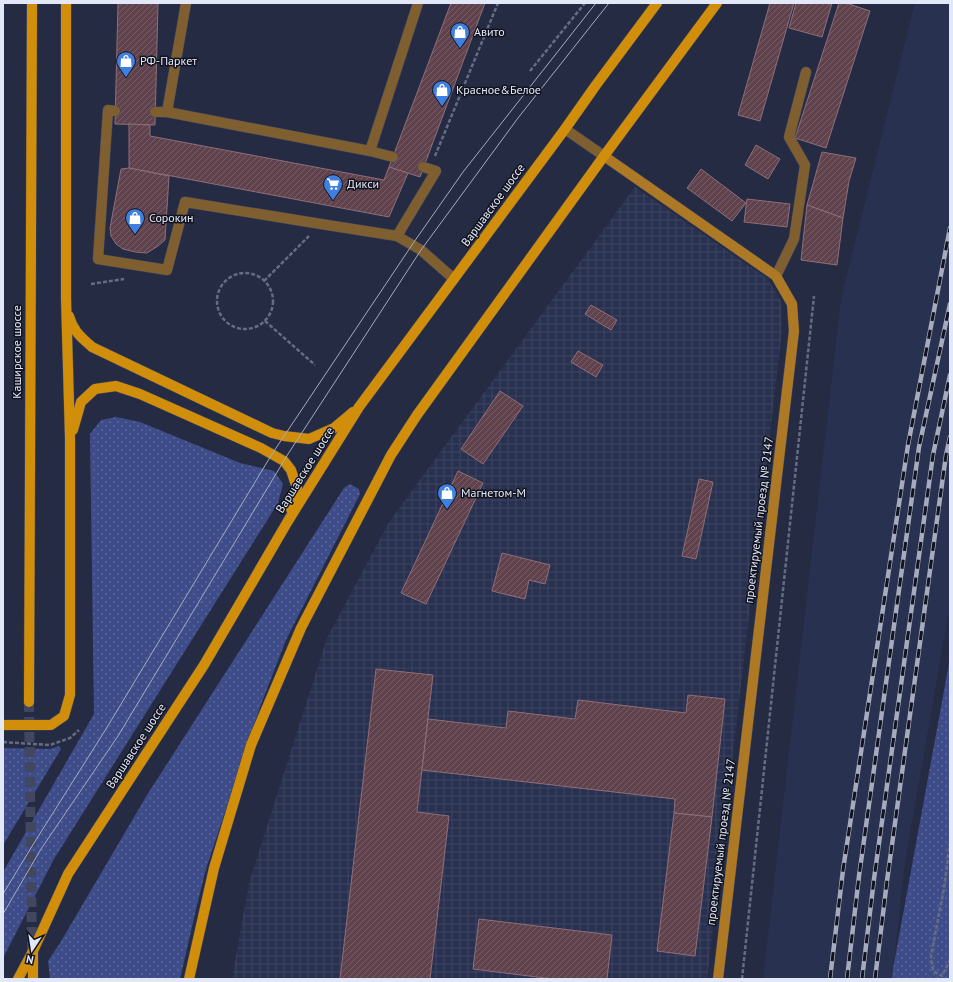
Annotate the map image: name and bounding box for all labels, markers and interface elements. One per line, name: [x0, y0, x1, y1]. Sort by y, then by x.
shop icon: Авито: [449, 21, 471, 49]
place label: Авито: [474, 24, 505, 39]
shop icon: РФ-Паркет: [115, 50, 137, 78]
place label: РФ-Паркет: [140, 53, 197, 68]
shop icon: Красное&Белое: [431, 79, 453, 107]
place label: Красное&Белое: [456, 82, 541, 97]
street label: Варшавское шоссе: [458, 160, 528, 249]
supermarket icon: Дикси: [322, 173, 344, 201]
place label: Дикси: [347, 176, 379, 191]
shop icon: Сорокин: [124, 207, 146, 235]
place label: Сорокин: [149, 210, 194, 225]
street label: Каширское шоссе: [9, 305, 24, 399]
street label: Варшавское шоссе: [272, 424, 337, 516]
street label: проектируемый проезд № 2147: [741, 436, 776, 604]
shop icon: Магнетом-М: [436, 482, 458, 510]
place label: Магнетом-М: [461, 485, 526, 500]
street label: Варшавское шоссе: [102, 700, 169, 791]
street label: проектируемый проезд № 2147: [703, 758, 738, 926]
north arrow: [12, 930, 52, 970]
text: N: [25, 952, 35, 967]

